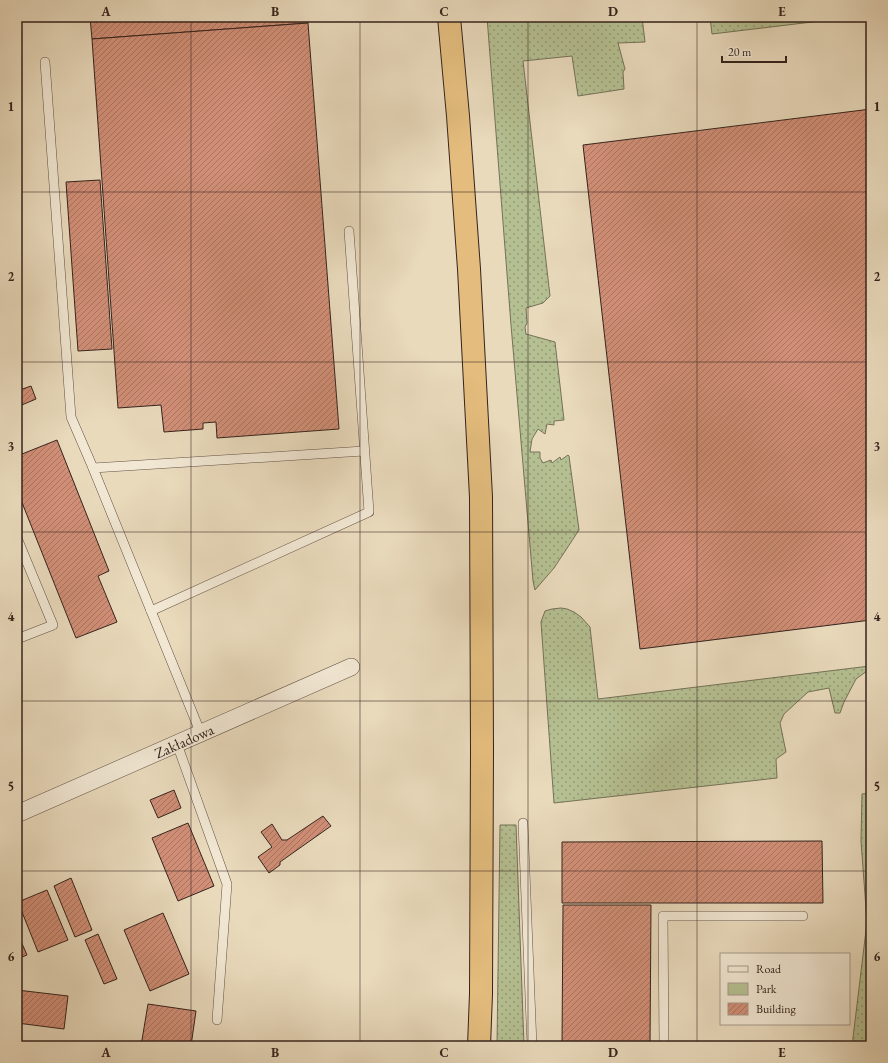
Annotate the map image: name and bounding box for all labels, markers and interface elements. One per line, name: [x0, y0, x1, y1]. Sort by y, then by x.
text: A: [100, 3, 111, 20]
text: B: [271, 3, 279, 20]
text: C: [439, 3, 449, 20]
text: D: [608, 3, 618, 20]
text: E: [778, 3, 786, 20]
scale bar: [722, 38, 786, 64]
text: 20 m: [728, 44, 752, 60]
text: 1: [8, 98, 15, 115]
text: 1: [874, 98, 881, 115]
text: 2: [8, 268, 15, 285]
text: 2: [874, 268, 881, 285]
text: 3: [8, 438, 15, 455]
text: 3: [874, 438, 881, 455]
text: 4: [8, 608, 15, 625]
text: 4: [874, 608, 881, 625]
street label: Zakładowa: [151, 719, 217, 763]
text: 5: [8, 778, 14, 795]
text: 5: [874, 778, 880, 795]
text: 6: [8, 948, 15, 965]
text: 6: [874, 948, 881, 965]
legend: [720, 953, 850, 1025]
text: Road: [756, 961, 782, 977]
text: Park: [756, 981, 777, 997]
text: Building: [756, 1001, 797, 1017]
text: A: [100, 1044, 111, 1061]
text: B: [271, 1044, 279, 1061]
text: C: [439, 1044, 449, 1061]
text: D: [608, 1044, 618, 1061]
text: E: [778, 1044, 786, 1061]

